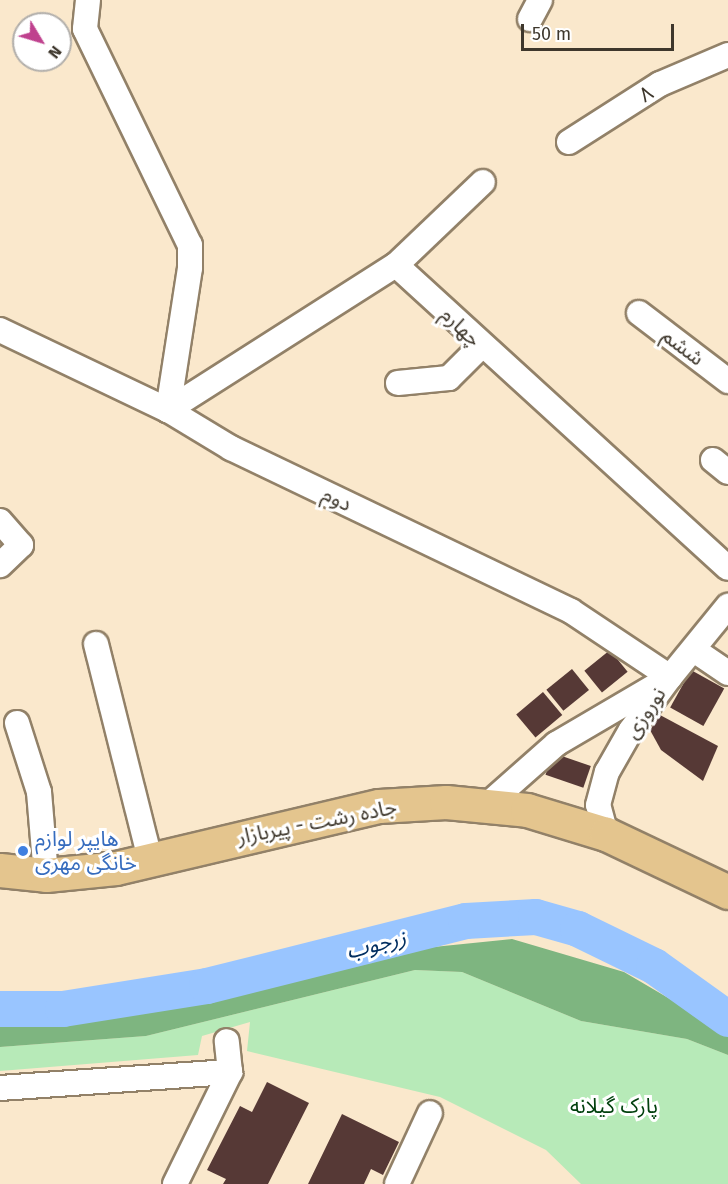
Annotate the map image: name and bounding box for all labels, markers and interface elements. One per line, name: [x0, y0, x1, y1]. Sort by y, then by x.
north arrow: [12, 12, 72, 72]
scale bar: [524, 12, 677, 50]
text: 50 m: [532, 23, 571, 45]
text: N: [44, 42, 66, 62]
street label: ۸: [634, 80, 658, 108]
street label: چهارم: [436, 302, 486, 352]
street label: ششم: [657, 323, 709, 371]
street label: دوم: [318, 481, 356, 517]
street label: نوروزی: [619, 683, 671, 743]
street label: جاده رشت - پیربازار: [235, 794, 399, 850]
place label: هایپر لوازم خانگی مهری: [35, 826, 137, 876]
marker: هایپر لوازم خانگی مهری: [16, 844, 30, 858]
water label: زرجوب: [343, 924, 409, 964]
park label: پارک گیلانه: [570, 1093, 658, 1119]

